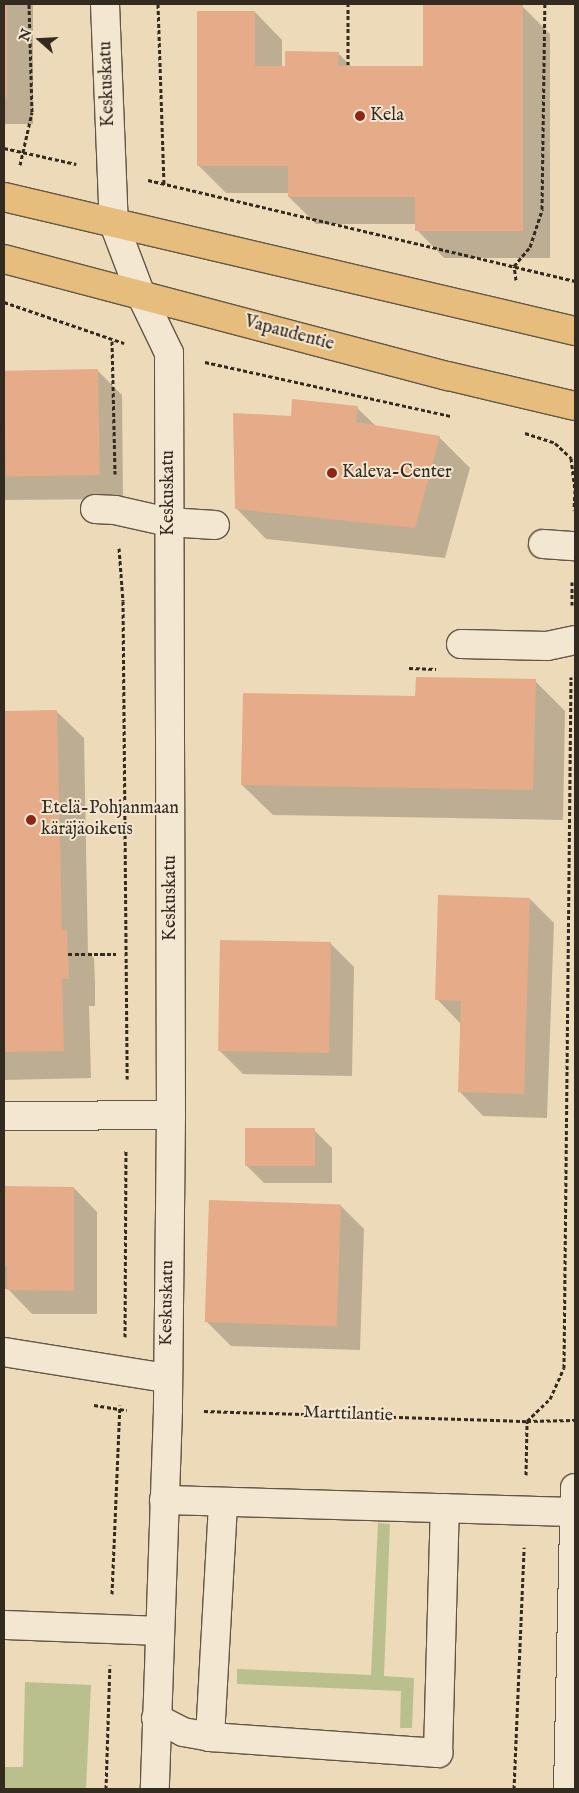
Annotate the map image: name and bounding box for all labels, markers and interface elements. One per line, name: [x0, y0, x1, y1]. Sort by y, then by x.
north arrow: [15, 15, 65, 65]
text: N: [15, 26, 36, 44]
street label: Keskuskatu: [96, 41, 120, 127]
place label: Kela: [370, 105, 404, 127]
marker: Kela: [354, 110, 366, 122]
street label: Vapaudentie: [242, 312, 336, 356]
street label: Keskuskatu: [158, 450, 180, 536]
place label: Kaleva-Center: [342, 462, 452, 484]
marker: Kaleva-Center: [326, 467, 338, 479]
place label: Etelä-Pohjanmaan käräjäoikeus: [41, 799, 179, 842]
marker: Etelä-Pohjanmaan käräjäoikeus: [25, 814, 37, 826]
street label: Keskuskatu: [160, 855, 182, 941]
street label: Keskuskatu: [156, 1260, 180, 1346]
street label: Marttilantie: [303, 1403, 393, 1427]

